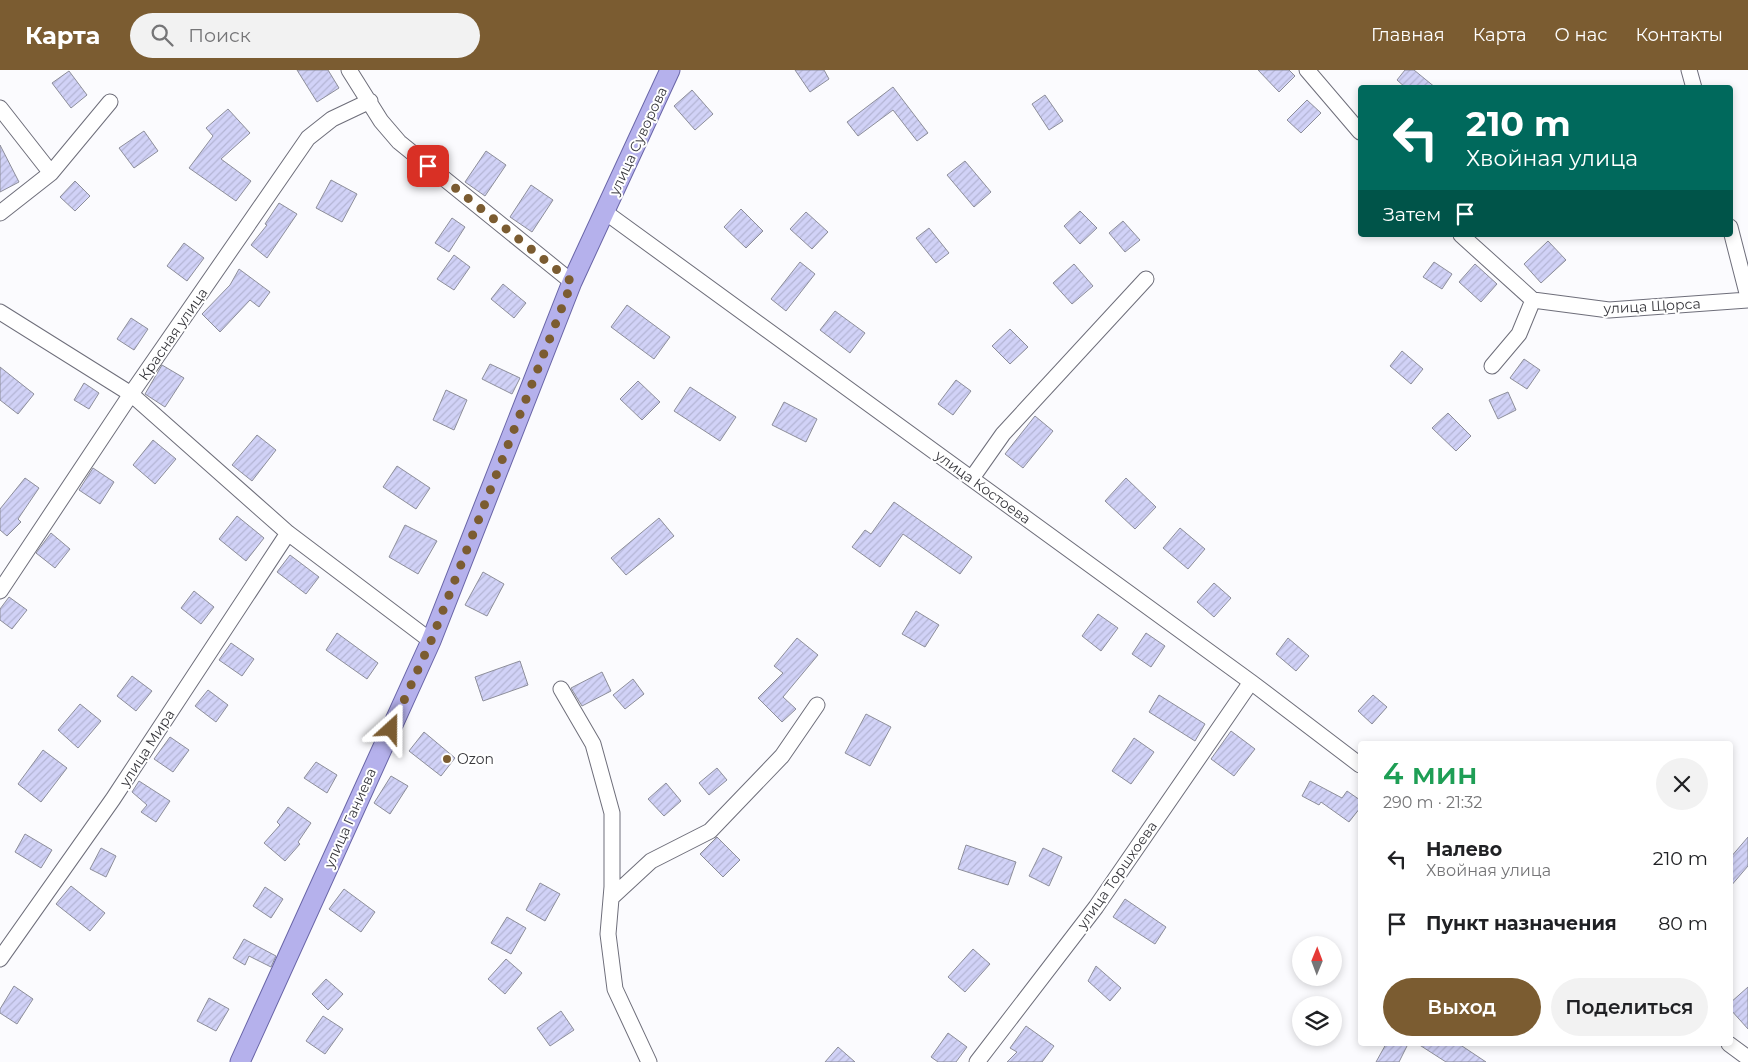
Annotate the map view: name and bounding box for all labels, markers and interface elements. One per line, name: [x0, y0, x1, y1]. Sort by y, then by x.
search box: [130, 13, 480, 58]
text: Карта: [25, 21, 100, 50]
icon: search: [148, 21, 176, 49]
text: Поиск: [188, 24, 251, 47]
text: Главная: [1371, 24, 1445, 46]
text: Карта: [1473, 24, 1527, 46]
text: О нас: [1555, 24, 1607, 46]
text: Контакты: [1635, 24, 1723, 46]
street label: улица Суворова: [605, 84, 671, 199]
text: 210 m: [1466, 102, 1571, 145]
icon: left: [1383, 105, 1448, 170]
pin: [407, 145, 449, 187]
text: Хвойная улица: [1466, 145, 1638, 172]
icon: arrive: [414, 152, 442, 180]
icon: arrive: [1451, 200, 1479, 228]
text: Затем: [1383, 203, 1441, 226]
street label: Красная улица: [134, 284, 212, 384]
street label: улица Щорса: [1602, 294, 1701, 318]
street label: улица Костоева: [931, 446, 1034, 528]
position arrow: [364, 702, 416, 754]
street label: улица Мира: [115, 706, 179, 791]
place label: Ozon: [457, 750, 494, 768]
marker: Ozon: [441, 753, 453, 765]
text: 4 мин: [1383, 755, 1478, 792]
button: close: [1656, 758, 1708, 810]
street label: улица Ганиева: [319, 765, 380, 872]
text: 290 m · 21:32: [1383, 793, 1482, 812]
street label: улица Торшхоева: [1072, 818, 1161, 933]
text: Налево: [1426, 838, 1502, 861]
icon: left: [1383, 845, 1411, 873]
text: 210 m: [1653, 847, 1708, 870]
text: Хвойная улица: [1426, 861, 1551, 880]
icon: arrive: [1383, 910, 1411, 938]
text: Пункт назначения: [1426, 912, 1617, 935]
text: 80 m: [1658, 912, 1708, 935]
north arrow: [1292, 936, 1342, 986]
map controls: [1292, 936, 1342, 1046]
button: Выход: [1383, 978, 1541, 1036]
button: Поделиться: [1551, 978, 1708, 1036]
button: layers: [1292, 996, 1342, 1046]

